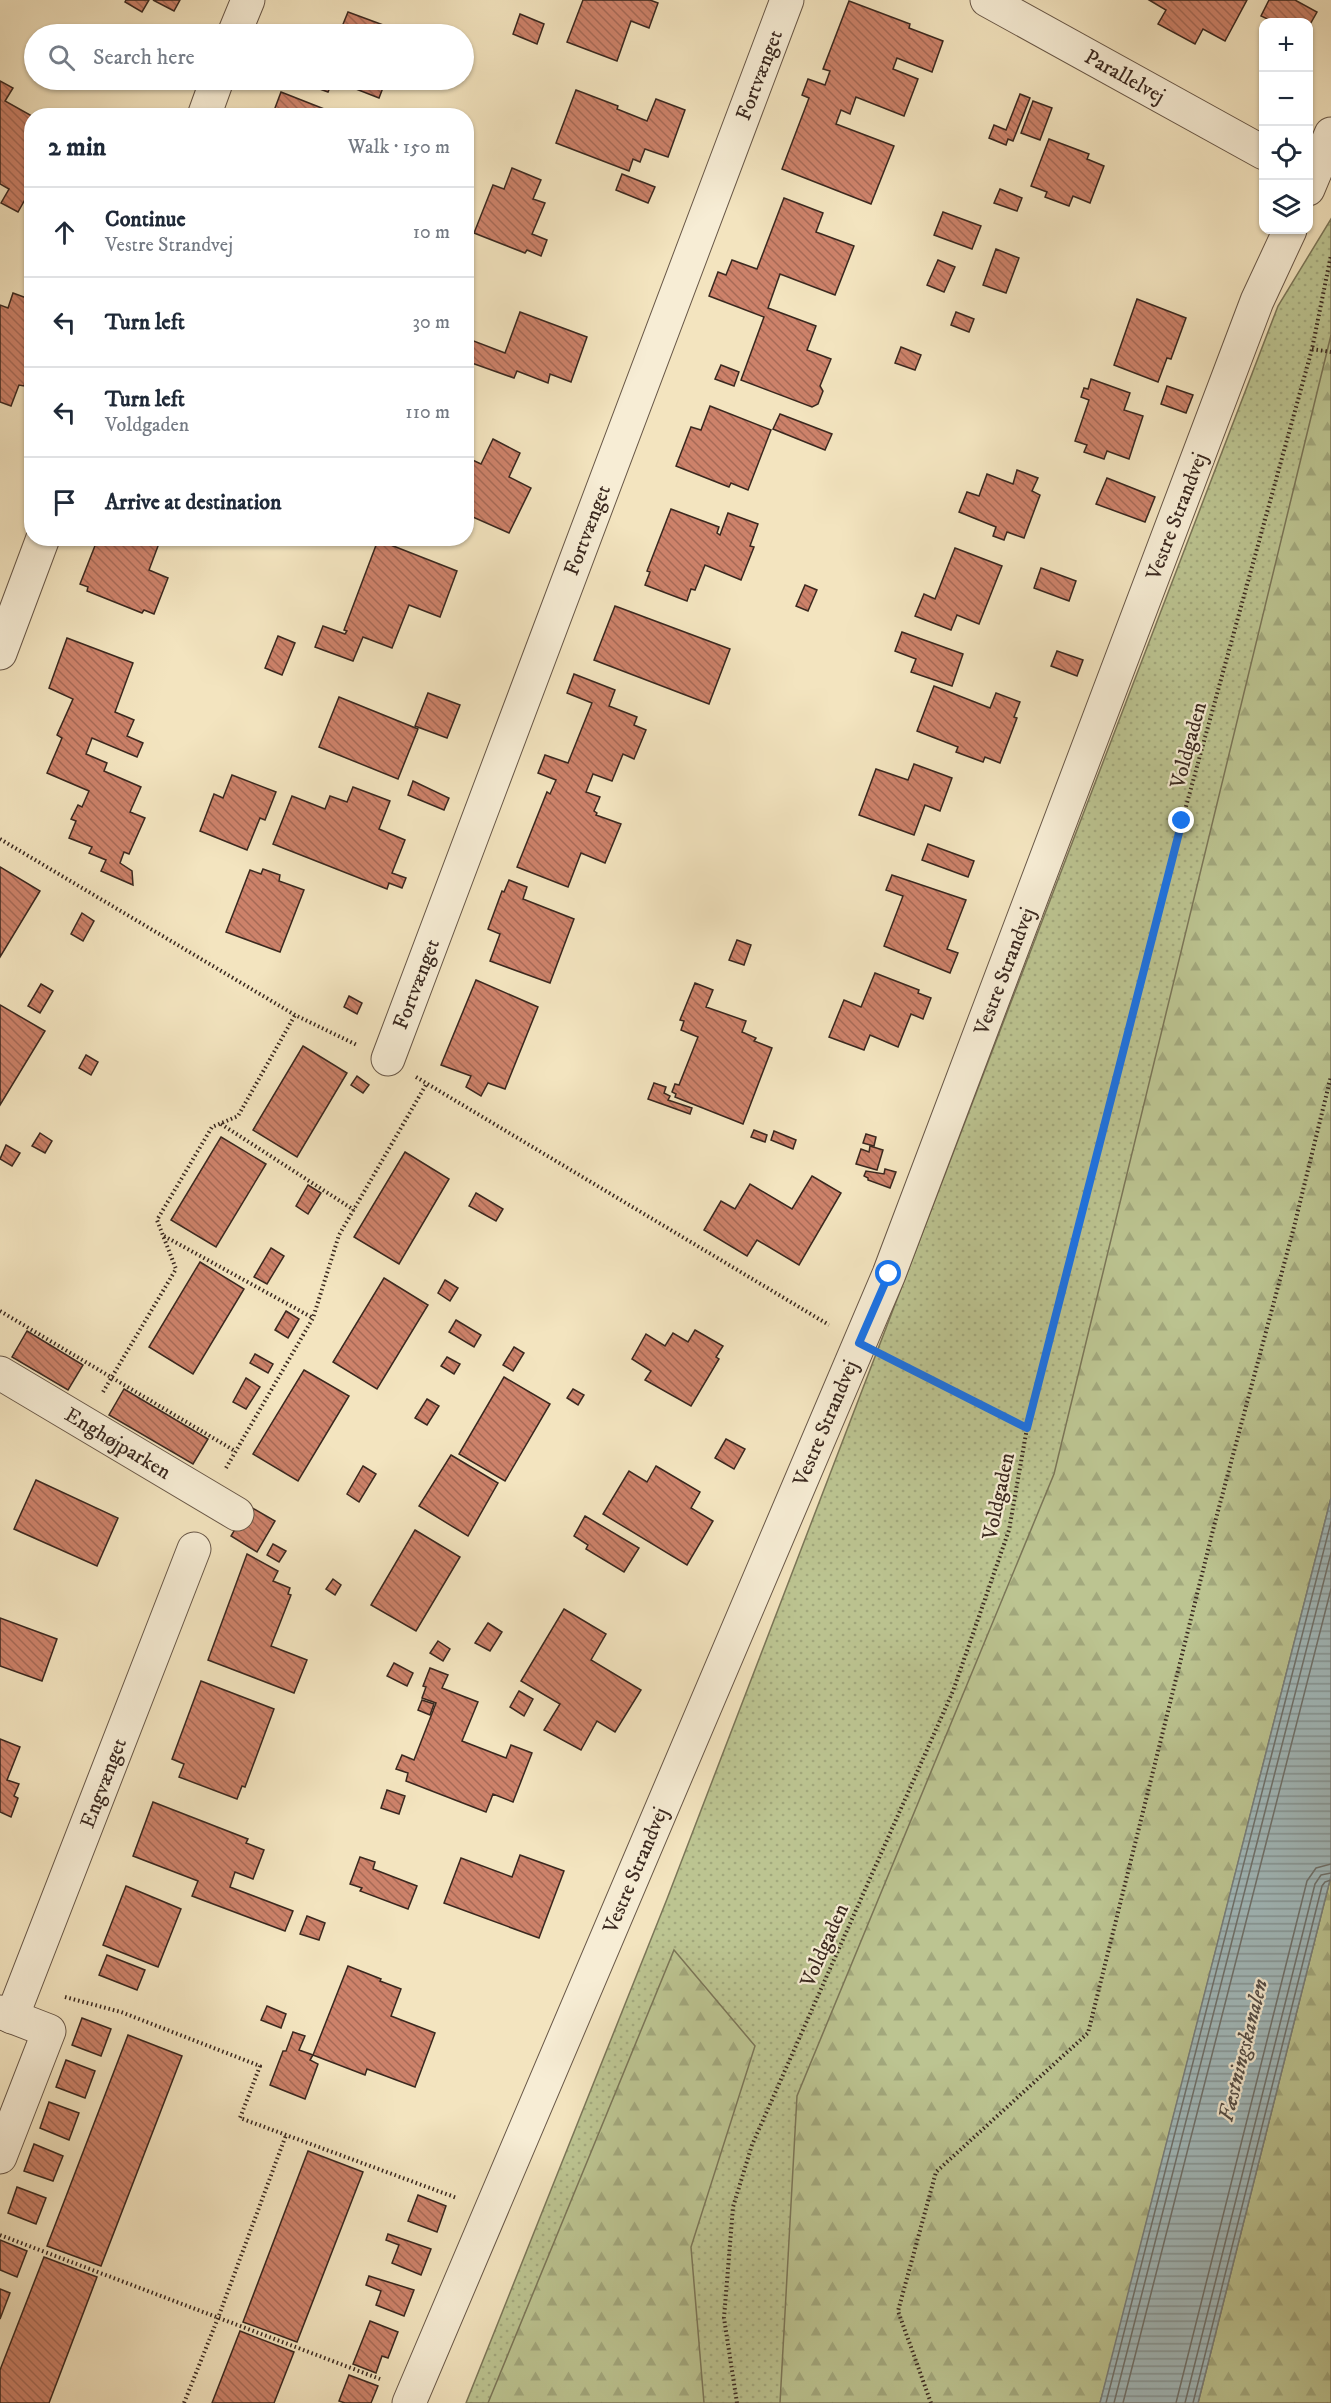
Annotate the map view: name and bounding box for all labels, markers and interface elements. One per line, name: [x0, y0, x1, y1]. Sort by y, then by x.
map controls: [1259, 18, 1313, 234]
button: +: [1259, 18, 1313, 72]
search box: [24, 24, 474, 90]
street label: Fortvænget: [731, 26, 789, 124]
icon: search: [45, 41, 78, 74]
text: Search here: [93, 44, 195, 71]
street label: Parallelvej: [1080, 44, 1169, 110]
button: −: [1259, 72, 1313, 126]
button: locate: [1259, 126, 1313, 180]
text: 2 min: [48, 131, 106, 164]
text: Walk · 150 m: [348, 135, 450, 160]
button: layers: [1259, 180, 1313, 234]
text: Continue: [105, 206, 186, 233]
icon: ahead: [48, 216, 81, 249]
text: 10 m: [413, 220, 450, 245]
text: Vestre Strandvej: [105, 233, 233, 258]
icon: left: [48, 306, 81, 339]
text: Turn left: [105, 309, 185, 336]
text: 30 m: [412, 310, 450, 335]
text: Turn left: [105, 386, 185, 413]
icon: left: [48, 396, 81, 429]
text: 110 m: [405, 400, 450, 425]
text: Voldgaden: [105, 413, 189, 438]
street label: Vestre Strandvej: [1140, 449, 1213, 585]
street label: Fortvænget: [559, 481, 617, 579]
icon: arrive: [48, 486, 81, 519]
text: Arrive at destination: [105, 489, 282, 516]
street label: Voldgaden: [1165, 699, 1213, 792]
route end: [1168, 807, 1194, 833]
street label: Vestre Strandvej: [968, 904, 1041, 1040]
street label: Fortvænget: [388, 935, 446, 1033]
route start: [875, 1260, 901, 1286]
street label: Vestre Strandvej: [787, 1356, 864, 1491]
street label: Enghøjparken: [60, 1402, 175, 1486]
street label: Voldgaden: [977, 1450, 1021, 1543]
street label: Engvænget: [75, 1734, 133, 1832]
street label: Vestre Strandvej: [597, 1803, 674, 1938]
street label: Voldgaden: [795, 1900, 855, 1992]
water label: Fæstningskanalen: [1213, 1976, 1274, 2124]

